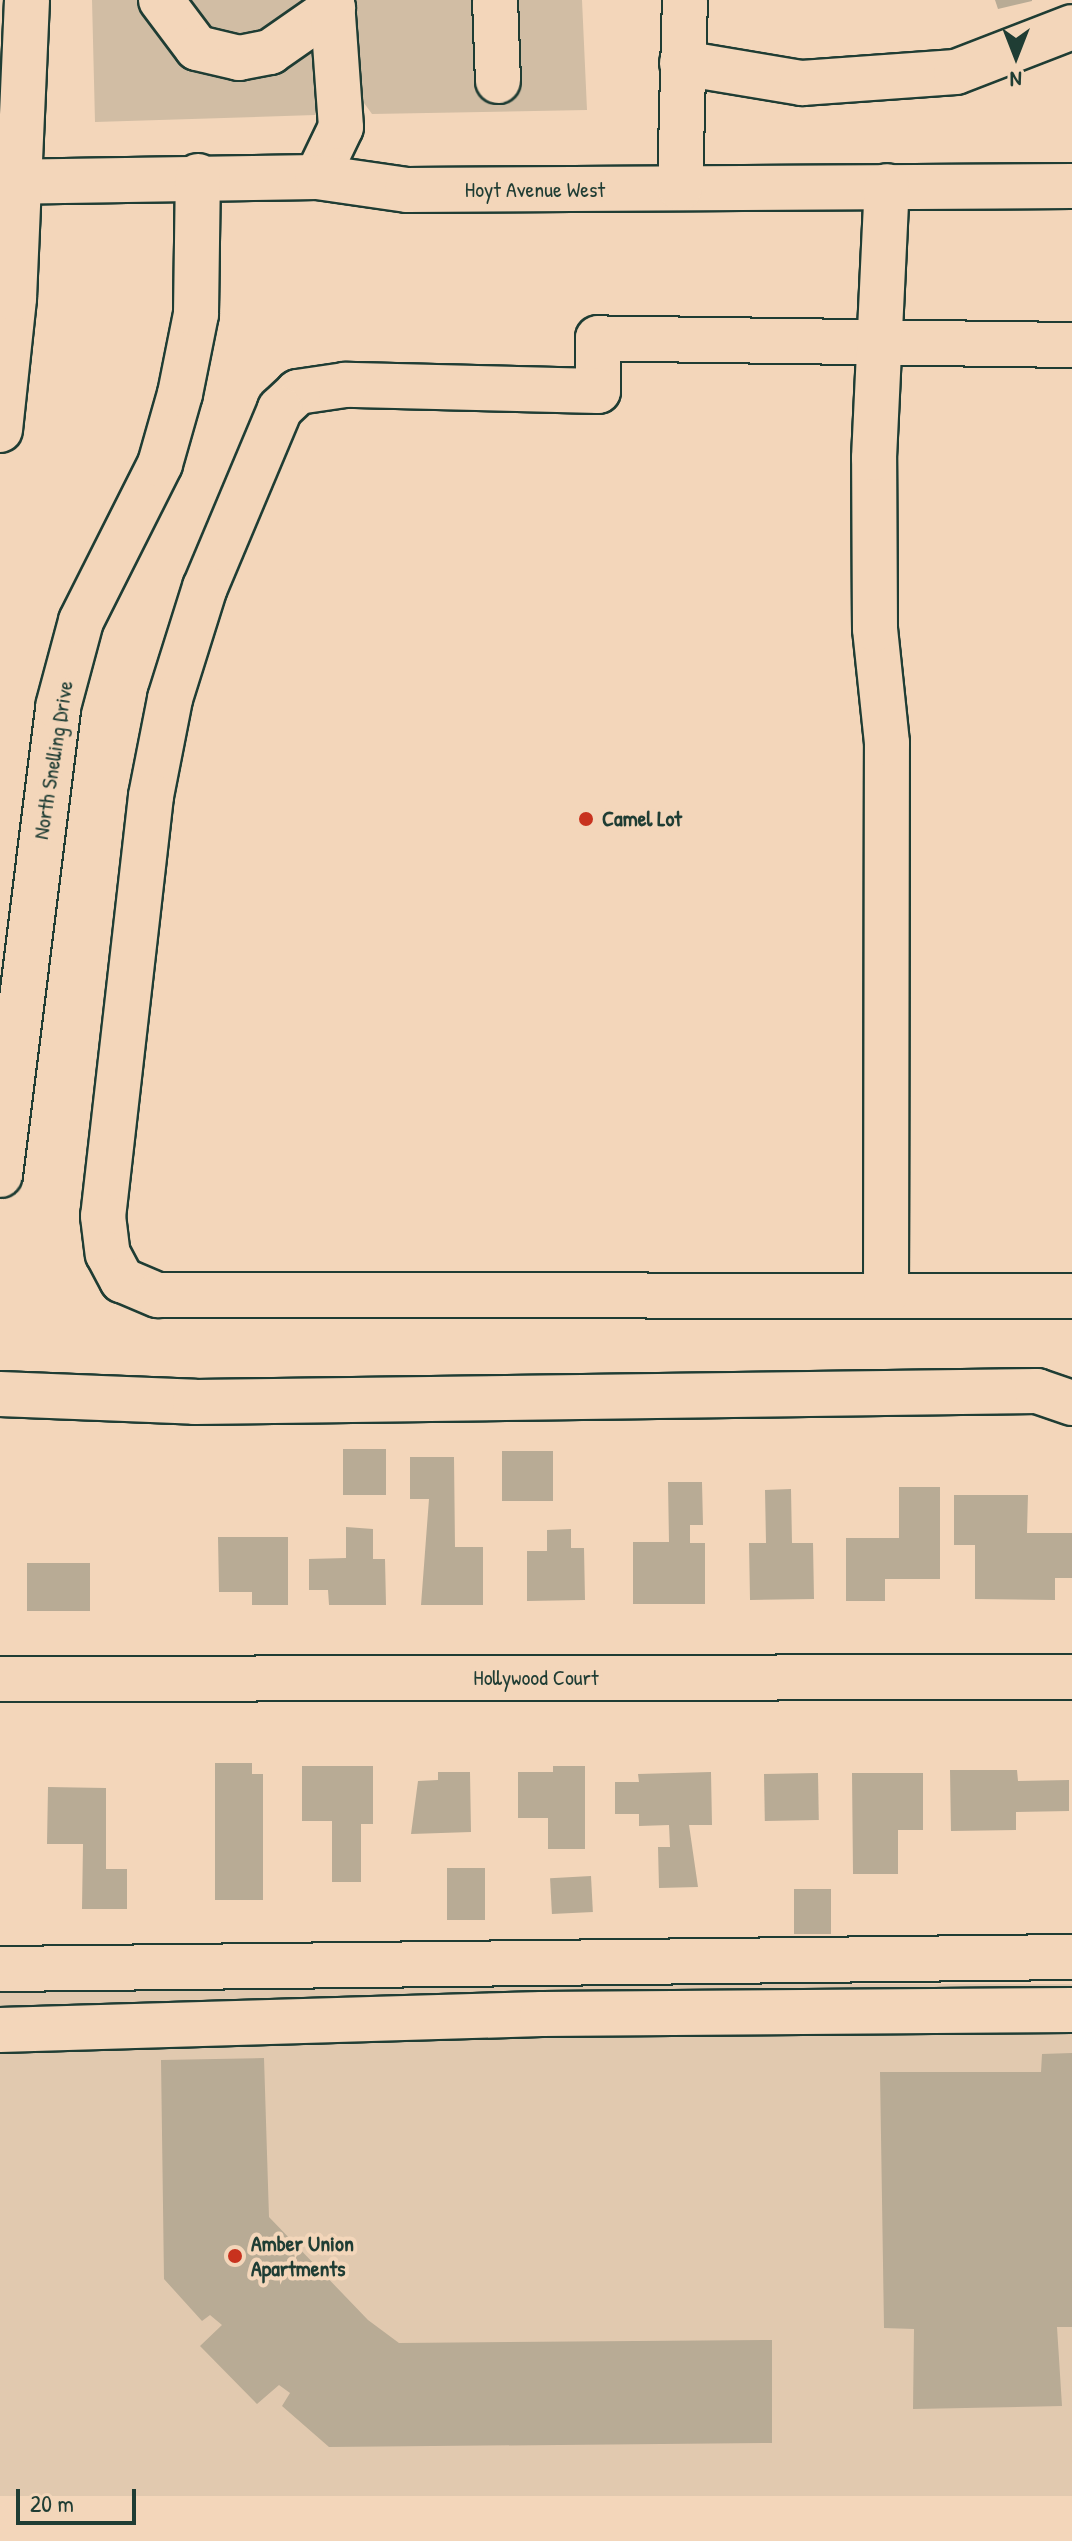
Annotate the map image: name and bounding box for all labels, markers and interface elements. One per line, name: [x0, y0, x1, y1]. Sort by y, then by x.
north arrow: [976, 16, 1056, 96]
text: N: [1010, 65, 1022, 95]
street label: Hoyt Avenue West: [465, 177, 605, 203]
street label: North Snelling Drive: [27, 679, 79, 841]
place label: Camel Lot: [602, 806, 682, 832]
marker: Camel Lot: [577, 810, 595, 828]
street label: Hollywood Court: [473, 1665, 599, 1691]
place label: Amber Union Apartments: [251, 2230, 354, 2282]
marker: Amber Union Apartments: [226, 2247, 244, 2265]
scale bar: [20, 2473, 140, 2523]
text: 20 m: [30, 2487, 74, 2519]

